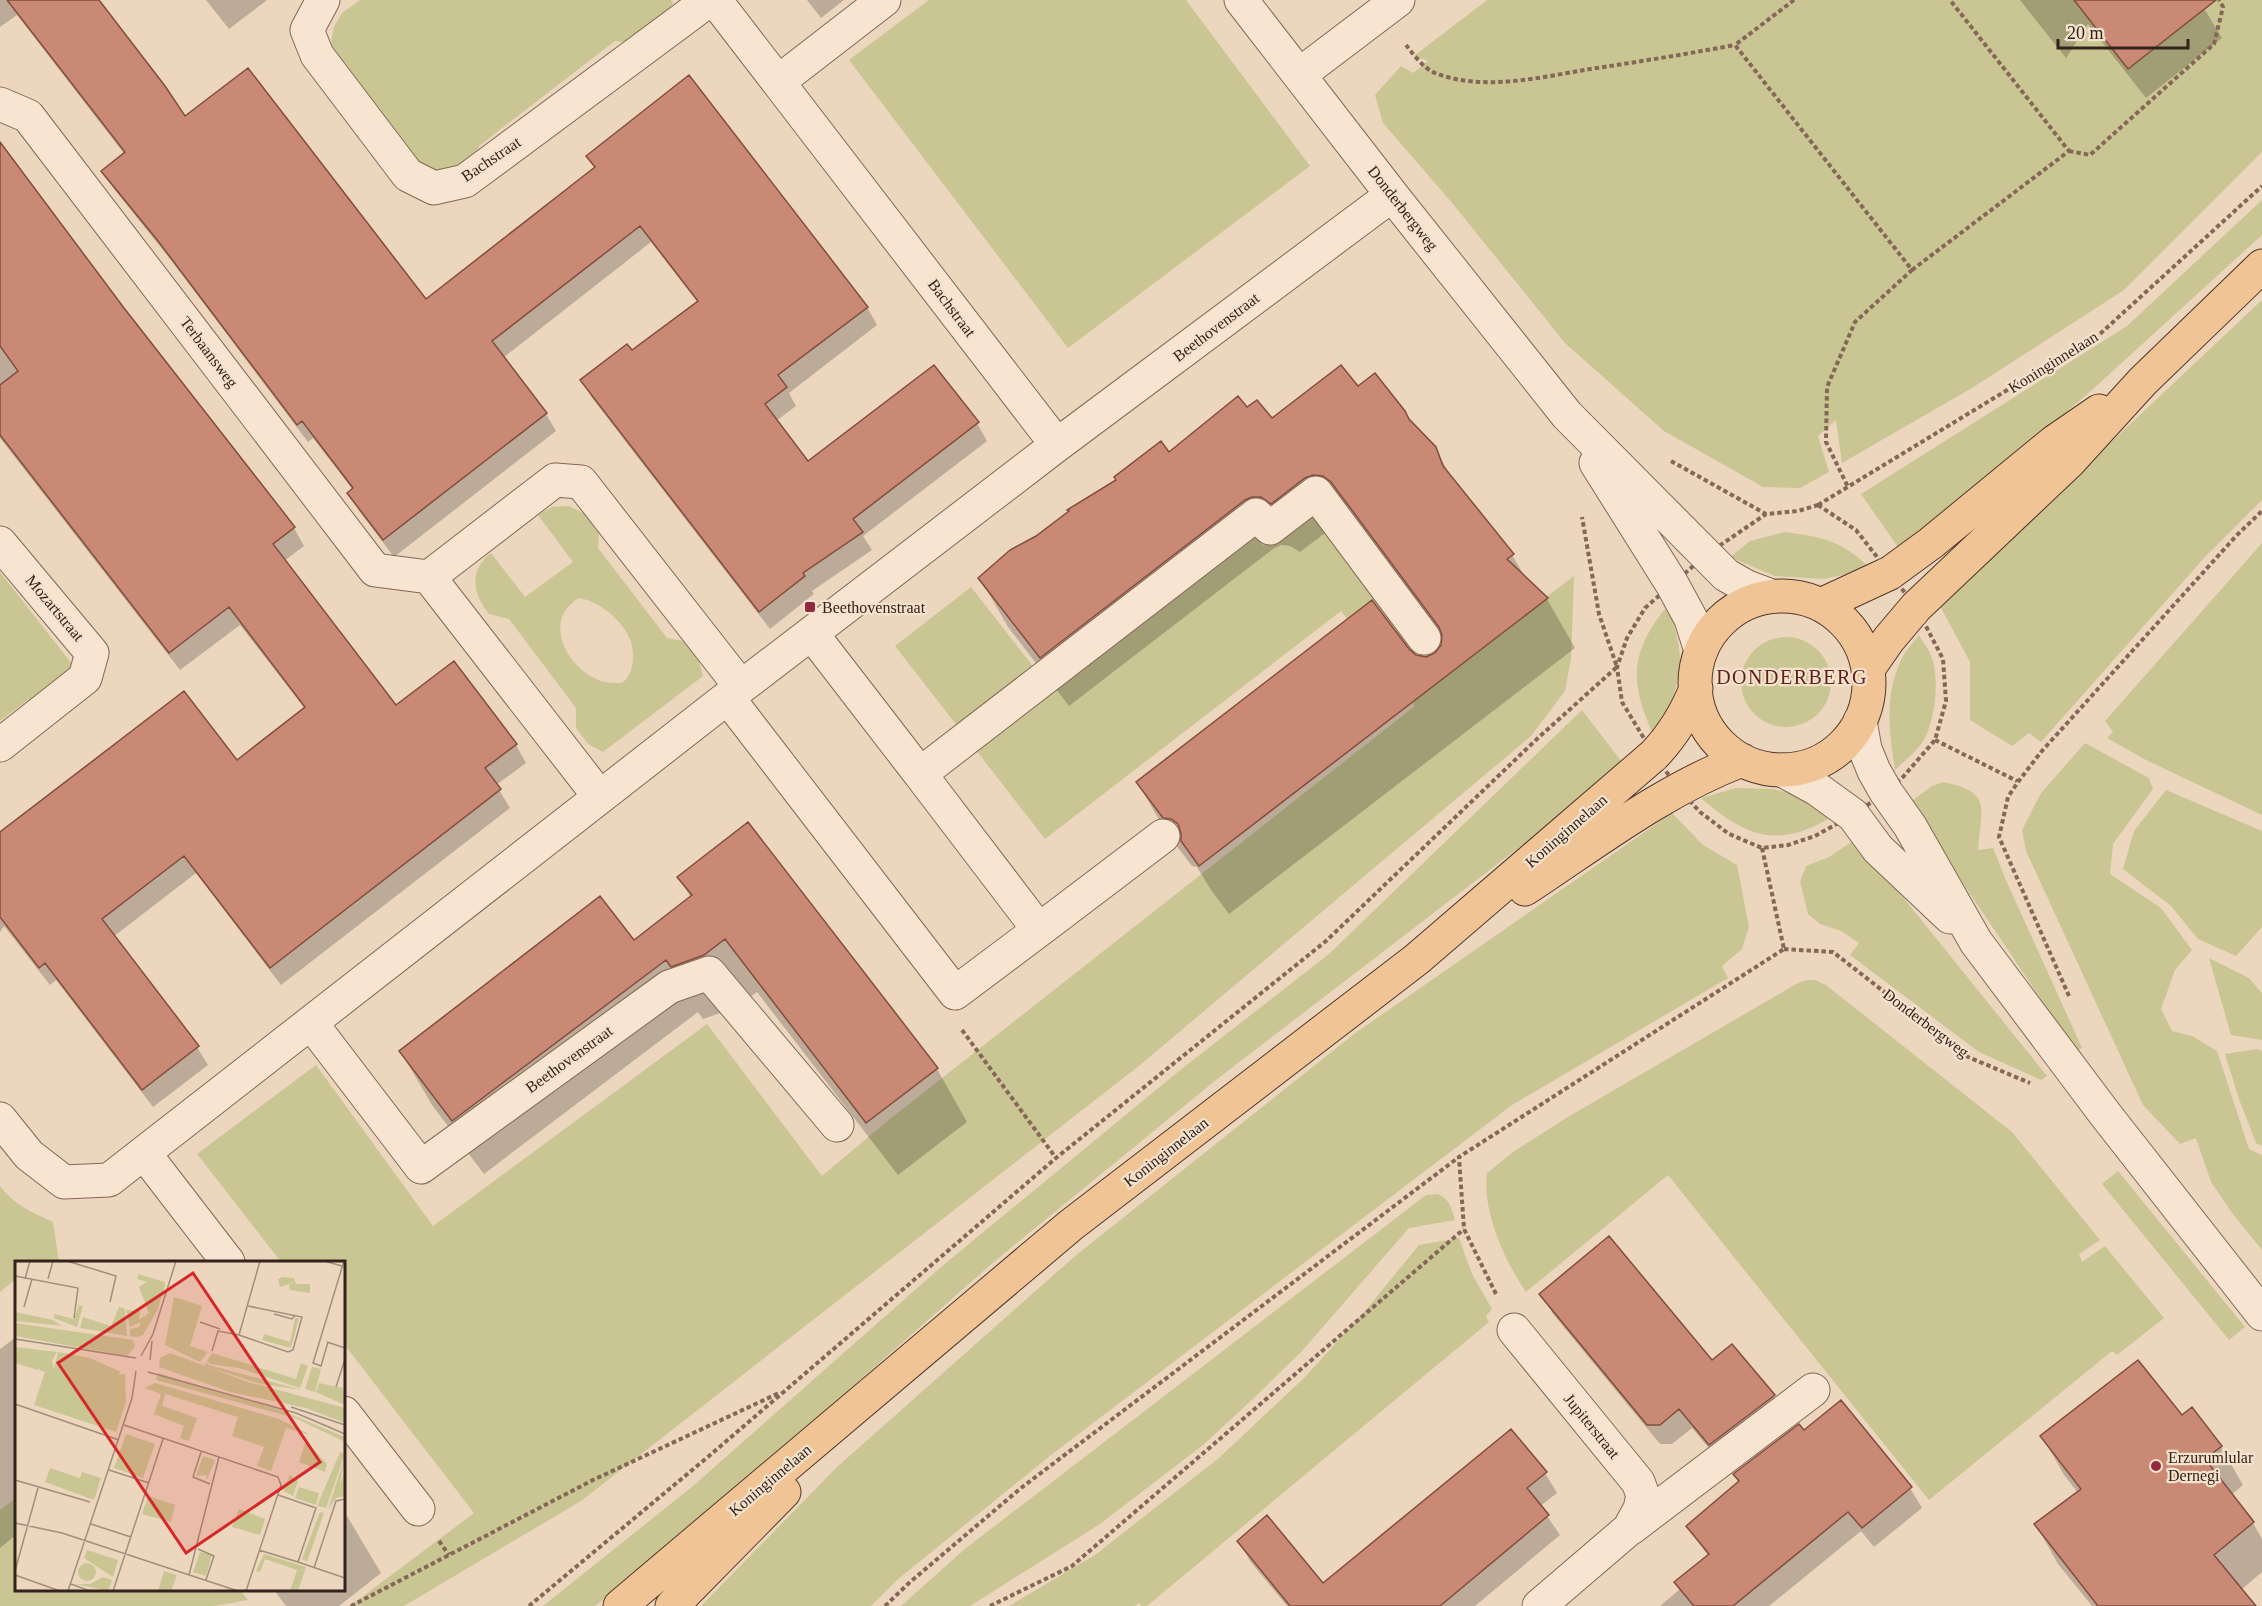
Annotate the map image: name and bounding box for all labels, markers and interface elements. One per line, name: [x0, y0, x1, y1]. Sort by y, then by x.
scale bar: [2058, 12, 2188, 50]
text: 20 m: [2067, 23, 2104, 43]
street label: Bachstraat: [458, 133, 524, 185]
street label: Donderbergweg: [1364, 162, 1441, 254]
street label: Bachstraat: [925, 276, 979, 341]
street label: Beethovenstraat: [1170, 289, 1263, 365]
street label: Terbaansweg: [176, 313, 241, 391]
street label: Koninginnelaan: [2005, 328, 2101, 397]
street label: Mozartstraat: [23, 572, 88, 645]
place label: Beethovenstraat: [822, 599, 926, 616]
marker: Beethovenstraat: [803, 600, 817, 614]
district label: DONDERBERG: [1716, 666, 1868, 688]
street label: Koninginnelaan: [1522, 791, 1611, 872]
street label: Donderbergweg: [1879, 985, 1972, 1062]
street label: Beethovenstraat: [522, 1022, 616, 1096]
street label: Koninginnelaan: [1120, 1114, 1212, 1191]
inset map: [15, 1261, 345, 1591]
street label: Jupiterstraat: [1560, 1390, 1624, 1463]
street label: Koninginnelaan: [725, 1441, 815, 1520]
place label: Erzurumlular Dernegi: [2168, 1449, 2254, 1485]
marker: Erzurumlular Dernegi: [2149, 1459, 2163, 1473]

